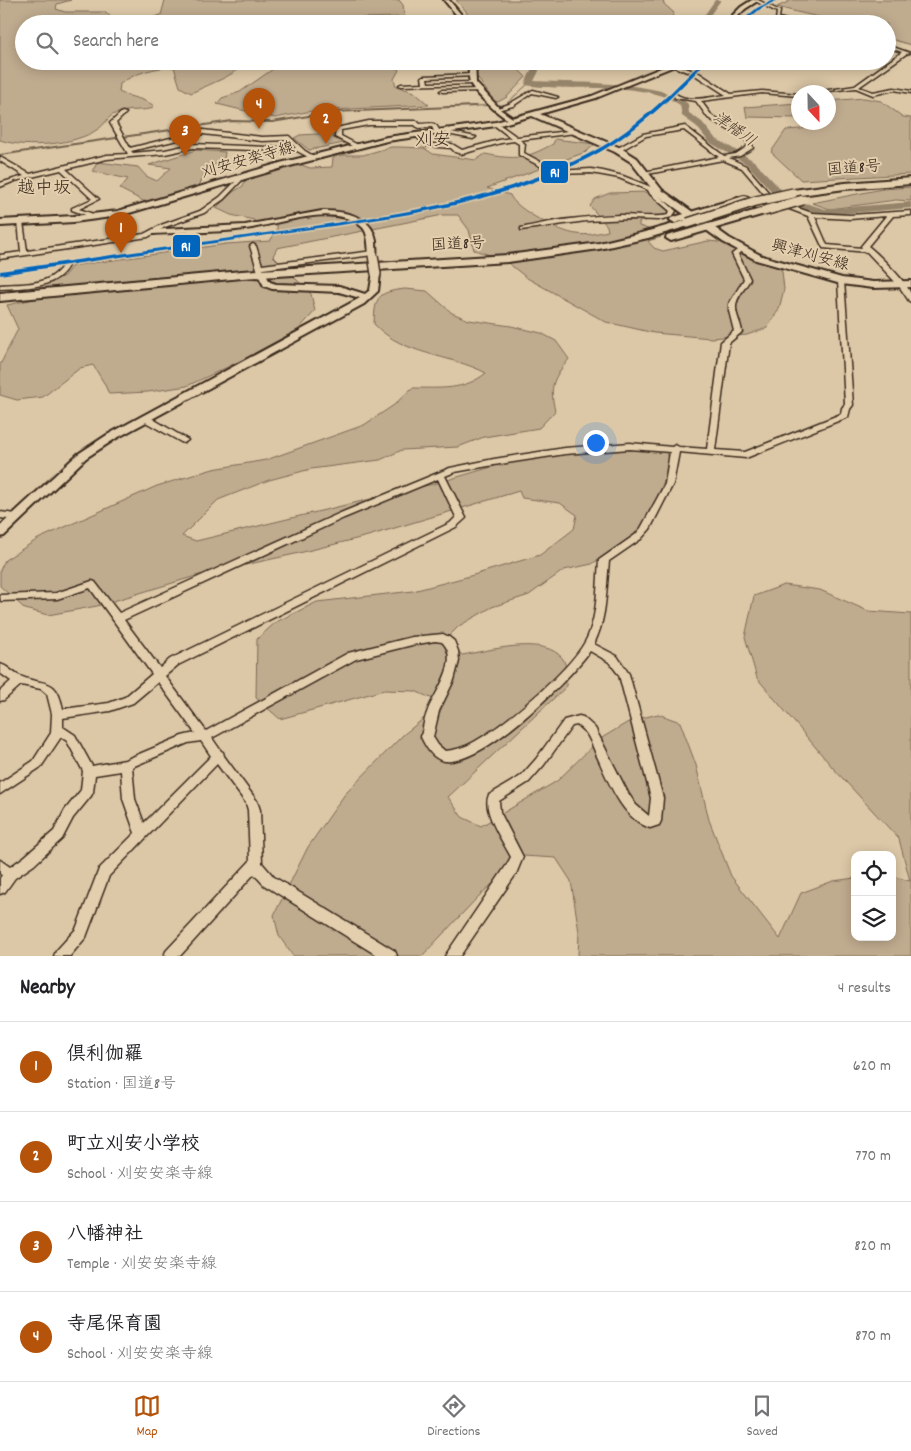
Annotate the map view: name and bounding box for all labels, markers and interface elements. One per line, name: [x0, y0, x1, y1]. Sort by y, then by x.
search box: [15, 15, 896, 70]
icon: search: [33, 29, 61, 57]
text: Search here: [73, 29, 159, 56]
north arrow: [791, 85, 836, 130]
pin: 4: [243, 88, 275, 129]
pin: 2: [310, 103, 342, 144]
water label: 津幡川: [708, 107, 760, 153]
pin: 3: [169, 115, 201, 156]
district label: 刈安: [415, 129, 451, 154]
street label: 刈安安楽寺線: [199, 137, 297, 185]
street label: 国道8号: [826, 155, 882, 183]
line badge: R1: [540, 160, 569, 184]
text: R1: [550, 164, 560, 184]
district label: 越中坂: [17, 177, 71, 202]
pin: 1: [105, 212, 137, 253]
street label: 国道8号: [430, 232, 486, 258]
line badge: R1: [172, 234, 201, 258]
street label: 興津刈安線: [768, 235, 852, 277]
text: R1: [181, 238, 191, 258]
your location: [583, 430, 609, 456]
map controls: [851, 851, 896, 941]
button: locate: [851, 851, 896, 896]
button: layers: [851, 896, 896, 941]
text: Nearby: [20, 974, 75, 1004]
text: 4 results: [838, 977, 891, 1000]
text: 倶利伽羅: [67, 1042, 143, 1069]
text: 1: [34, 1055, 38, 1078]
text: 620 m: [853, 1055, 891, 1078]
text: Station · 国道8号: [67, 1073, 176, 1096]
text: 町立刈安小学校: [67, 1132, 200, 1159]
text: 2: [33, 1145, 40, 1168]
text: 770 m: [855, 1145, 891, 1168]
text: School · 刈安安楽寺線: [67, 1163, 213, 1186]
text: 八幡神社: [67, 1222, 143, 1249]
text: 3: [32, 1235, 40, 1258]
text: 820 m: [854, 1235, 891, 1258]
text: Temple · 刈安安楽寺線: [67, 1253, 217, 1276]
text: 寺尾保育園: [67, 1312, 162, 1339]
text: 4: [33, 1325, 39, 1348]
text: 870 m: [855, 1325, 891, 1348]
text: School · 刈安安楽寺線: [67, 1343, 213, 1366]
tab: Map: [133, 1392, 161, 1442]
tab: Directions: [427, 1392, 480, 1442]
tab: Saved: [747, 1392, 778, 1442]

